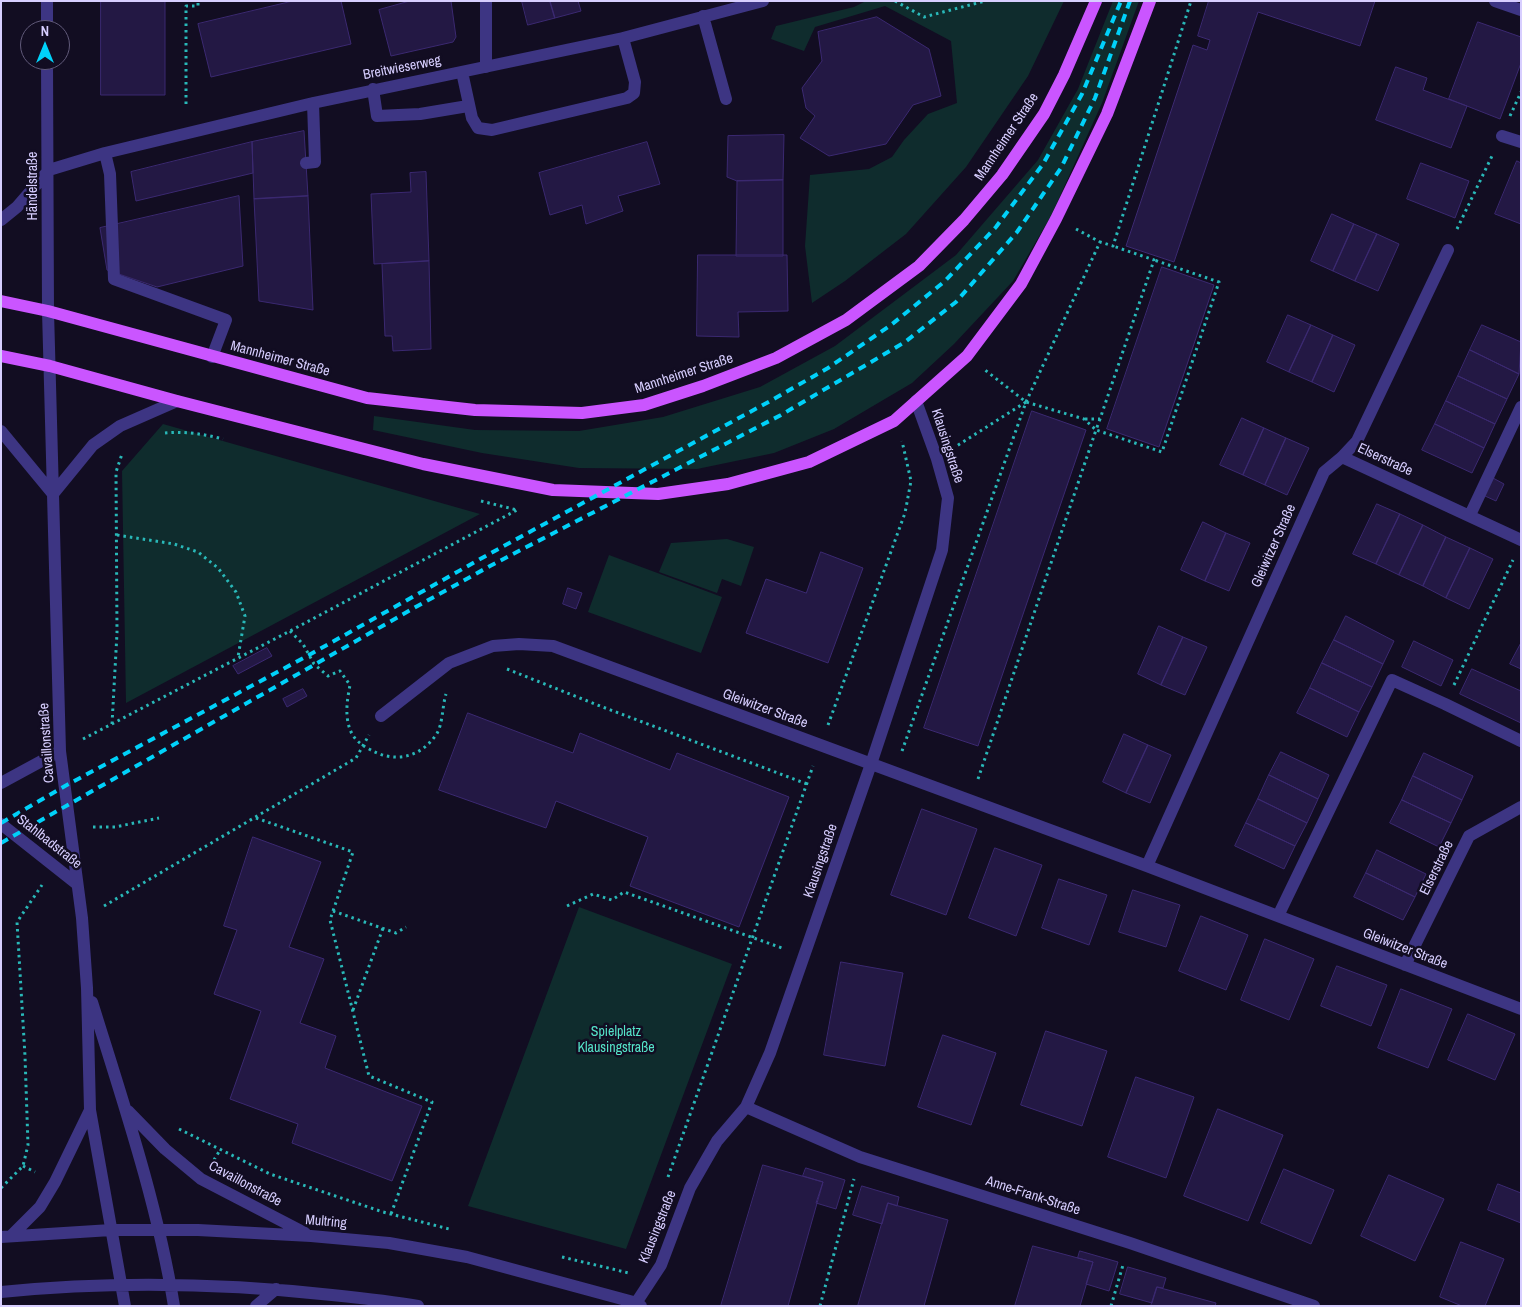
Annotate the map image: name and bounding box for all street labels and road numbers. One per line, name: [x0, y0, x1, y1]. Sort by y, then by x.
street label: Breitwieserweg: [362, 52, 442, 84]
street label: Mannheimer Straße: [971, 90, 1043, 184]
street label: Händelstraße: [25, 152, 41, 220]
street label: Mannheimer Straße: [229, 338, 331, 380]
street label: Mannheimer Straße: [633, 350, 735, 398]
street label: Klausingstraße: [927, 407, 967, 485]
street label: Elserstraße: [1355, 440, 1415, 480]
street label: Gleiwitzer Straße: [1248, 502, 1300, 590]
street label: Gleiwitzer Straße: [720, 686, 810, 732]
street label: Cavaillonstraße: [36, 702, 58, 784]
street label: Stahlbadstraße: [13, 811, 85, 873]
street label: Klausingstraße: [800, 822, 842, 900]
street label: Elserstraße: [1417, 838, 1457, 898]
street label: Gleiwitzer Straße: [1360, 925, 1450, 973]
street label: Cavaillonstraße: [206, 1158, 284, 1210]
street label: Anne-Frank-Straße: [984, 1173, 1082, 1219]
street label: Klausingstraße: [636, 1188, 680, 1266]
street label: Multring: [305, 1212, 347, 1232]

